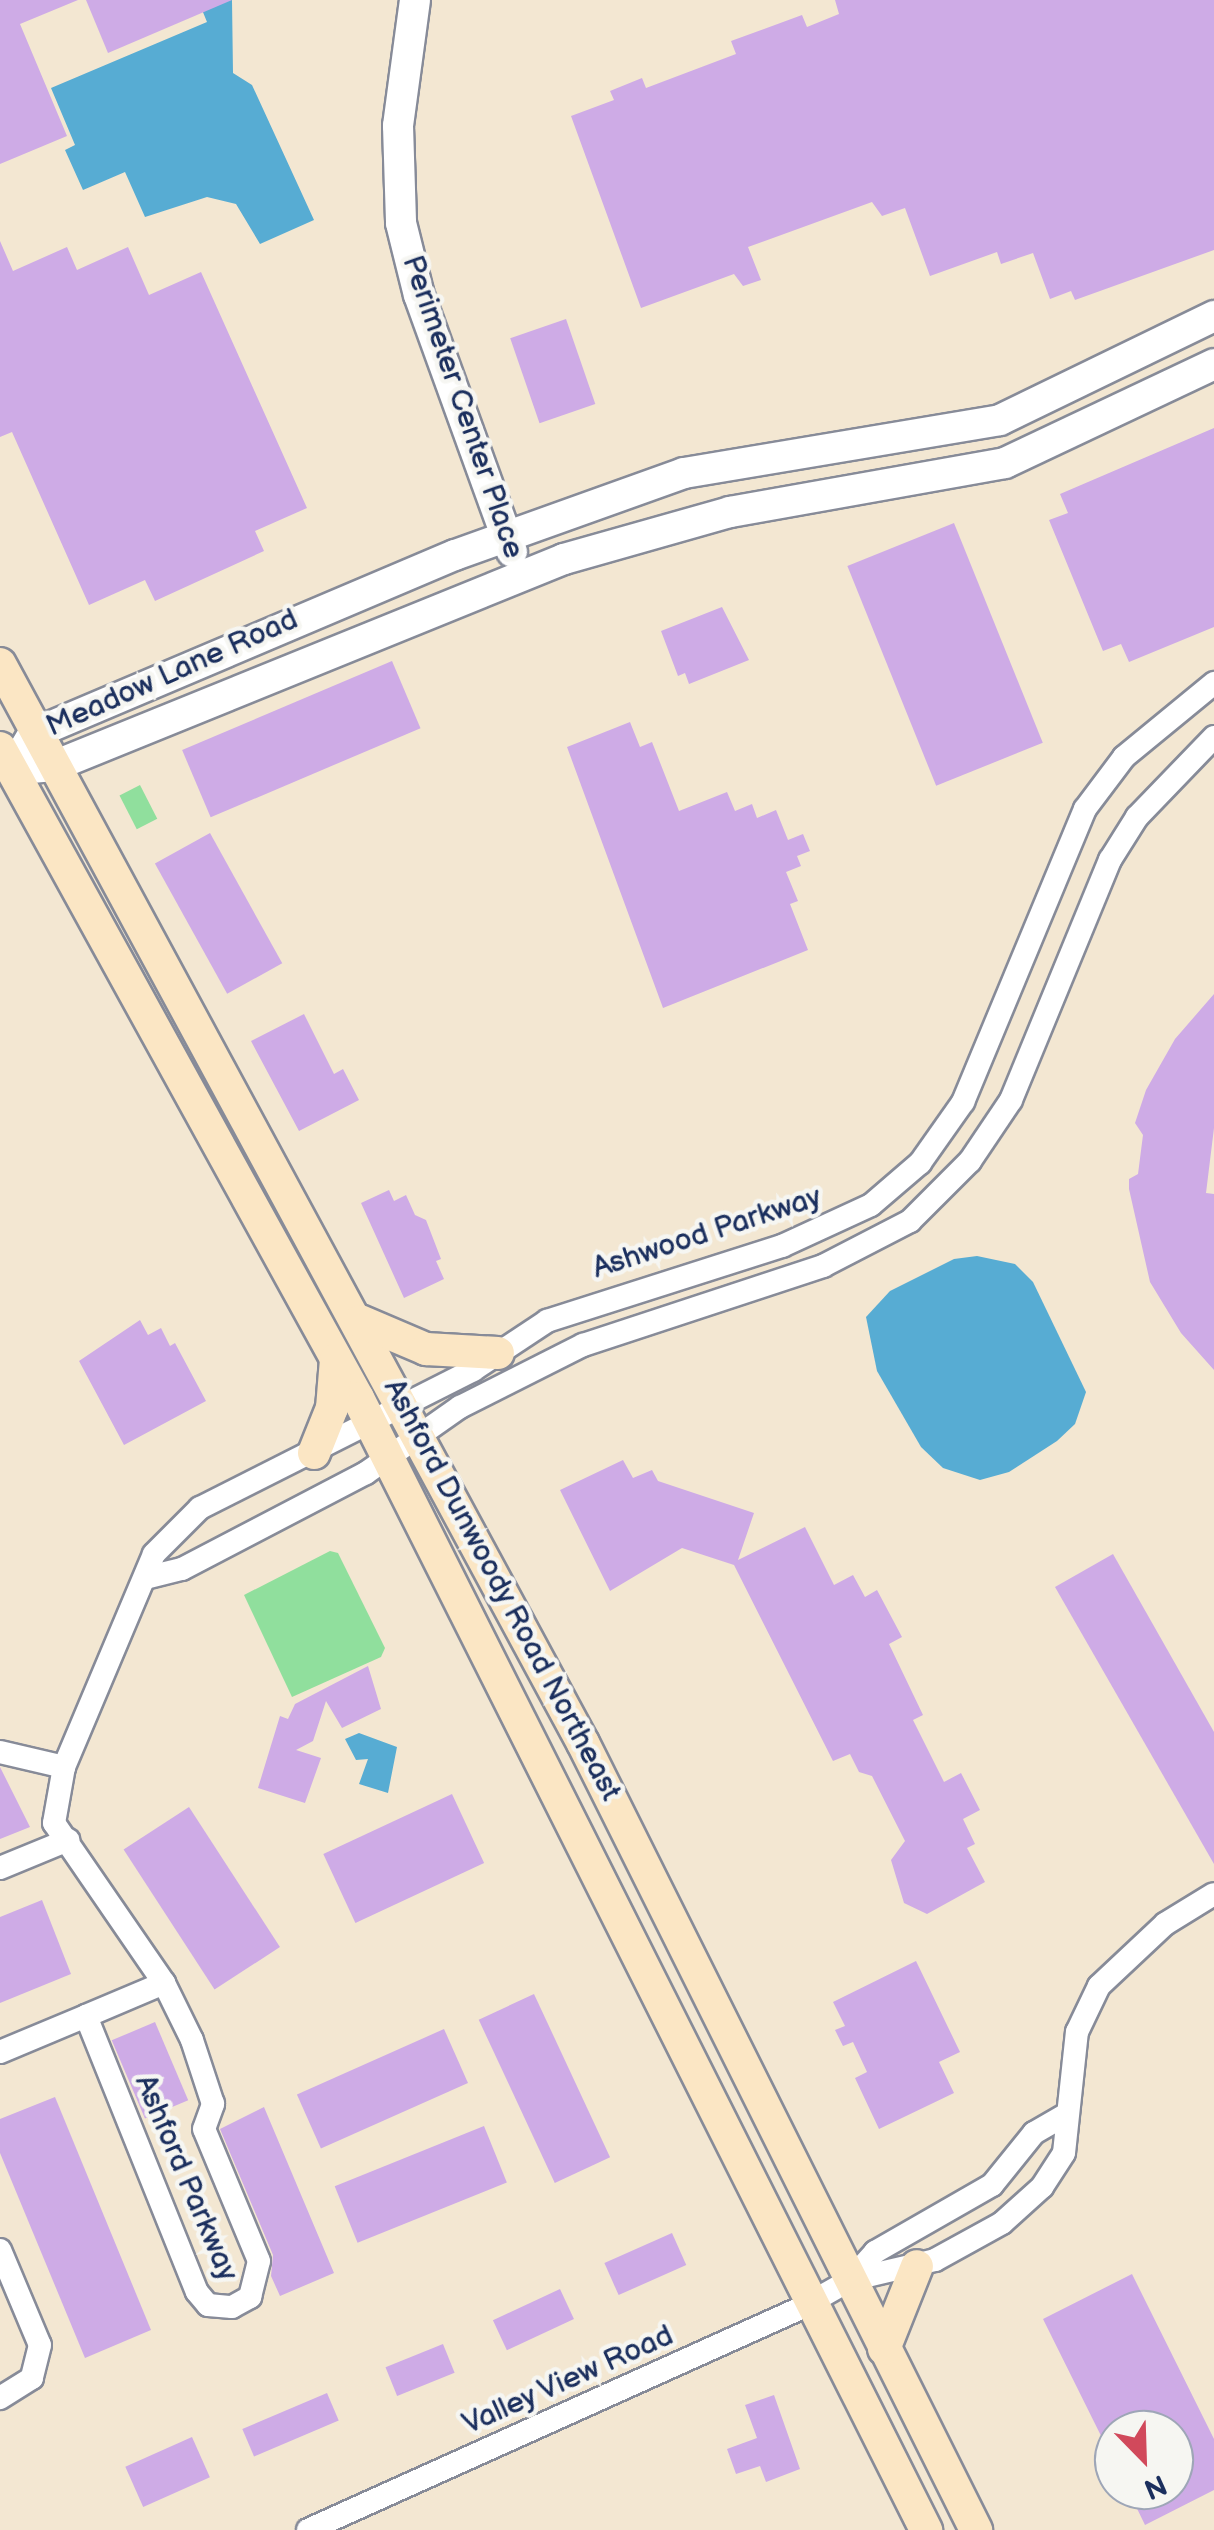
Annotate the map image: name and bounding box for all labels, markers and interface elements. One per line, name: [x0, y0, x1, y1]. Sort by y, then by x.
street label: Perimeter Center Place: [394, 251, 532, 563]
street label: Meadow Lane Road: [41, 601, 303, 745]
street label: Ashwood Parkway: [588, 1179, 826, 1287]
street label: Ashford Dunwoody Road Northeast: [375, 1372, 629, 1808]
street label: Ashford Parkway: [126, 2070, 246, 2286]
street label: Valley View Road: [456, 2317, 680, 2443]
north arrow: [1094, 2410, 1194, 2510]
text: N: [1139, 2467, 1171, 2506]

